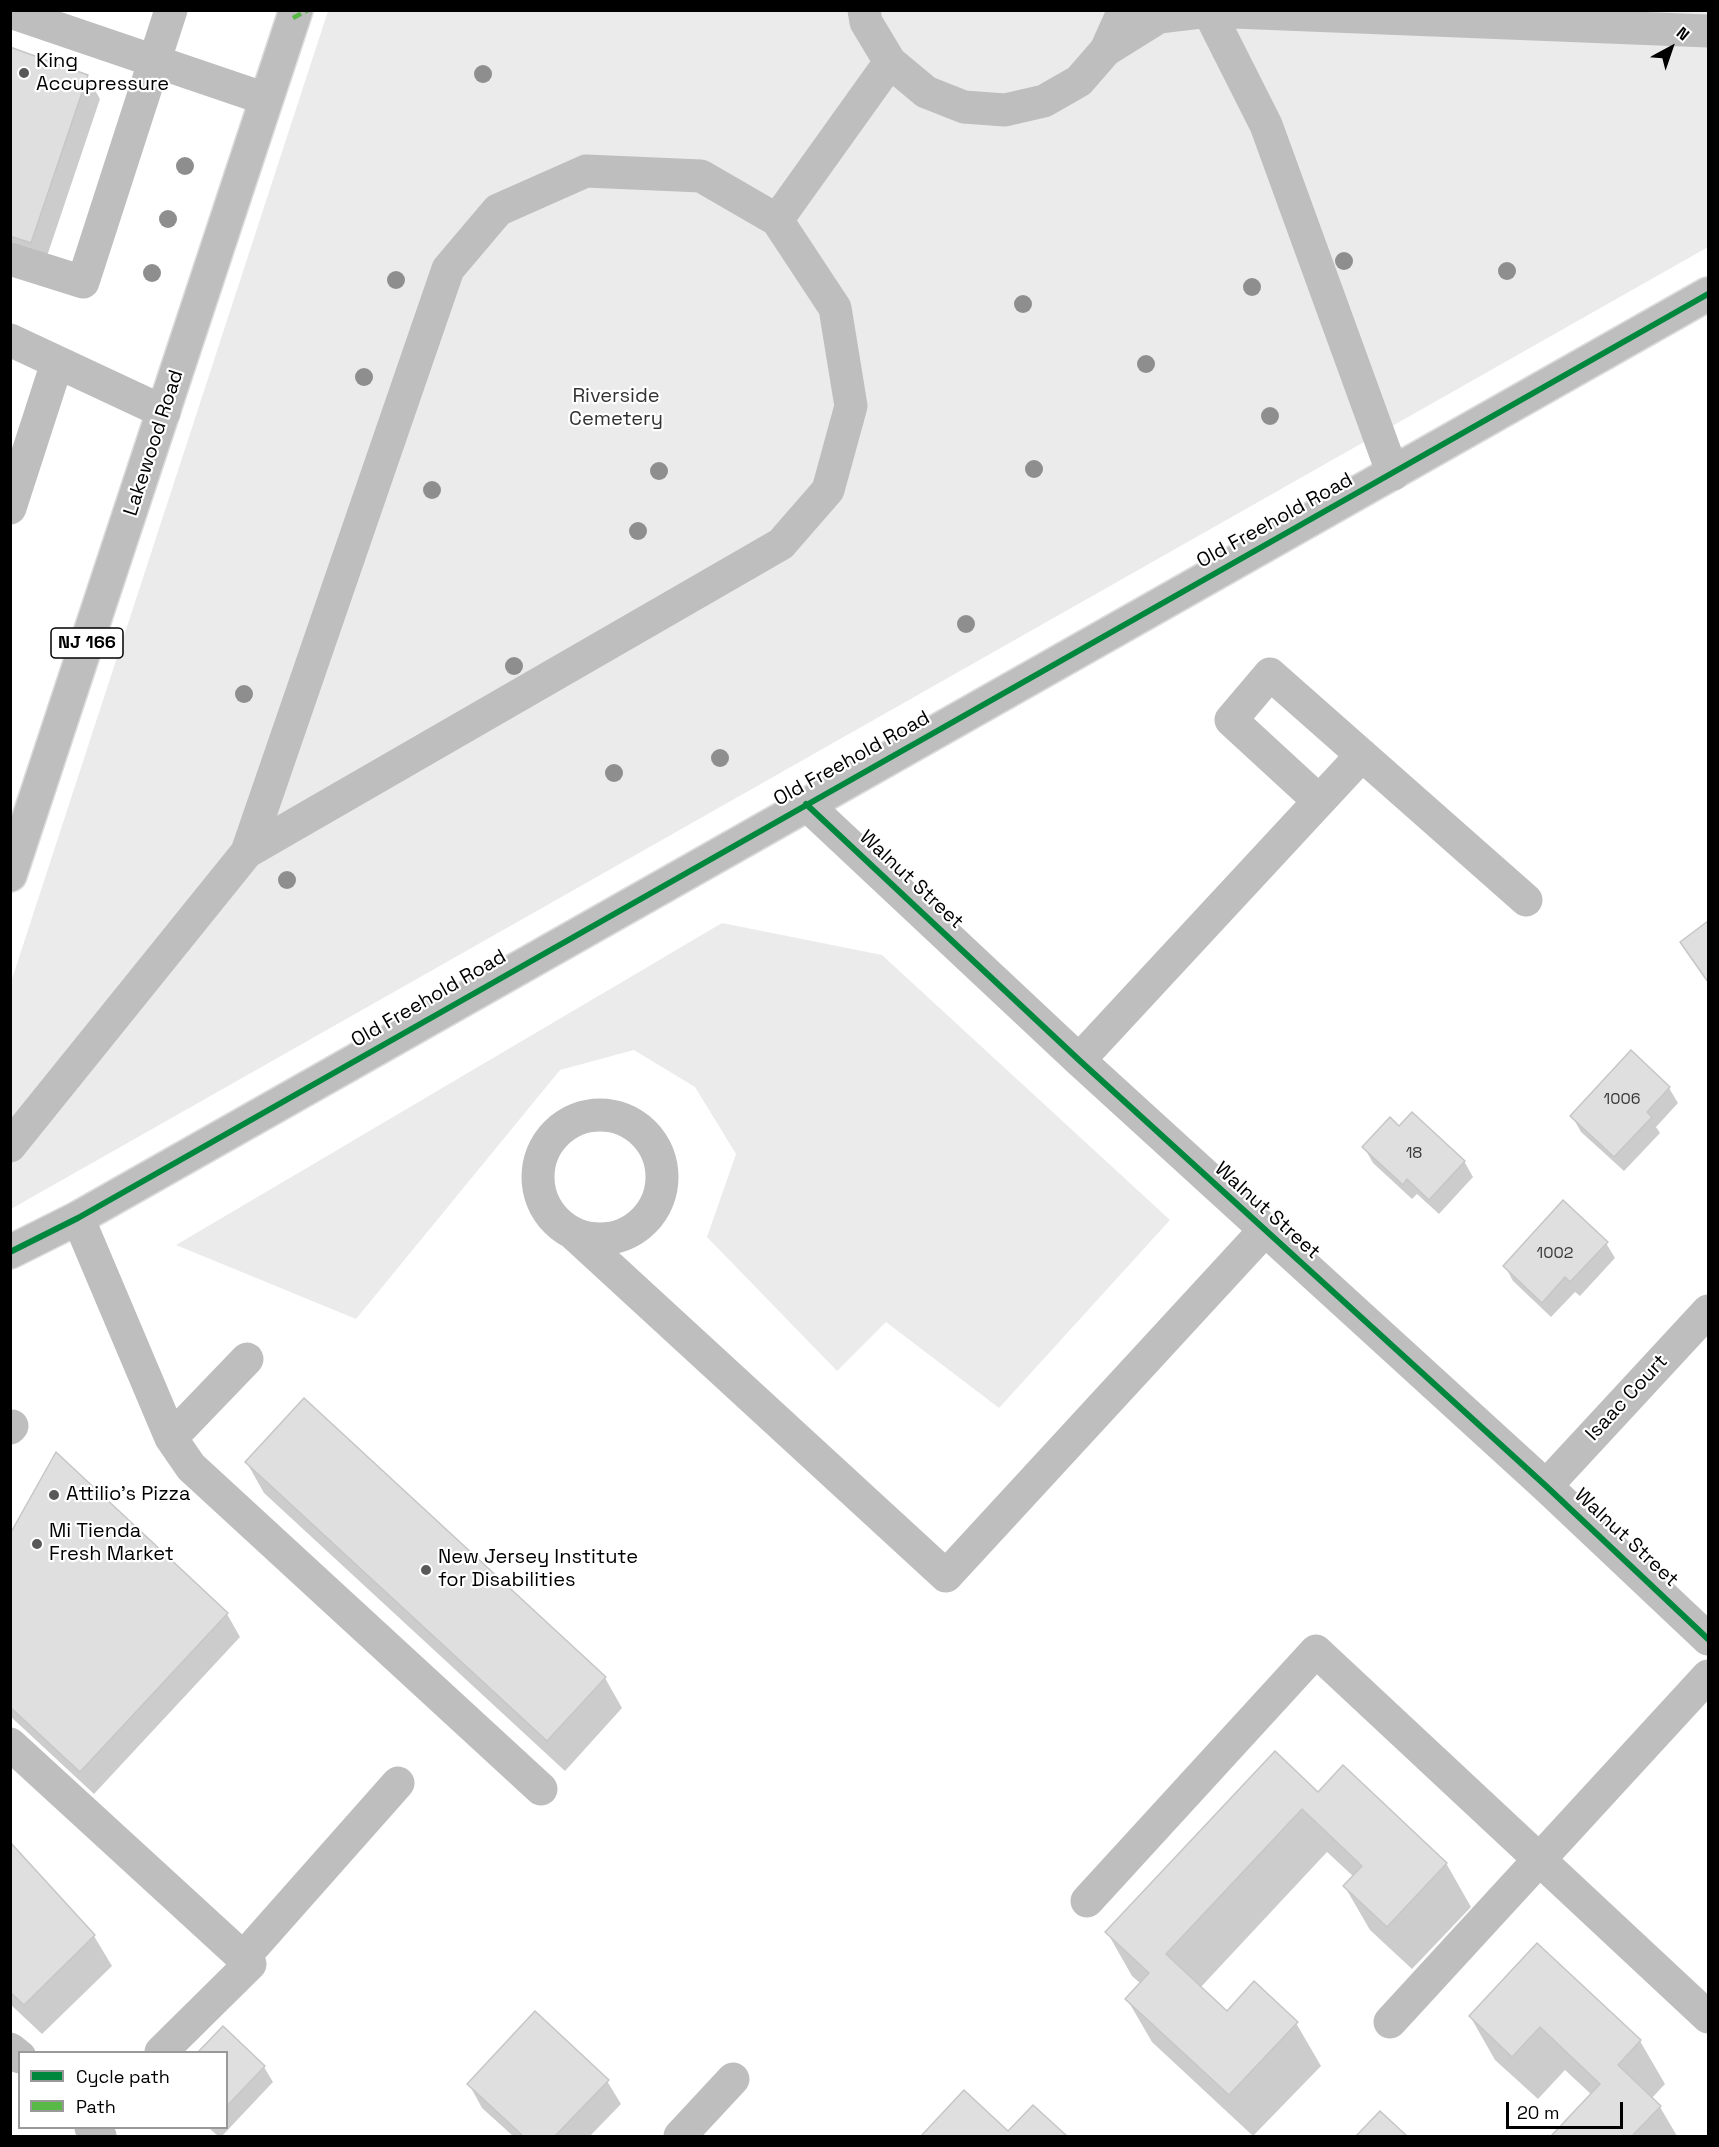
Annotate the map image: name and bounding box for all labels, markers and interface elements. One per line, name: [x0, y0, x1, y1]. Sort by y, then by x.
north arrow: [1641, 18, 1701, 78]
text: N: [1672, 22, 1694, 45]
place label: King Accupressure: [36, 50, 169, 97]
marker: King Accupressure: [17, 66, 31, 80]
street label: Lakewood Road: [119, 367, 189, 519]
park label: Riverside Cemetery: [569, 385, 663, 432]
street label: Old Freehold Road: [1193, 468, 1357, 574]
road number: NJ 166: [51, 628, 123, 658]
street label: Old Freehold Road: [770, 706, 934, 812]
street label: Walnut Street: [854, 826, 968, 934]
street label: Old Freehold Road: [347, 945, 511, 1053]
house number: 1006: [1604, 1090, 1640, 1110]
house number: 18: [1406, 1144, 1422, 1164]
street label: Walnut Street: [1209, 1157, 1325, 1265]
house number: 1002: [1537, 1244, 1573, 1264]
street label: Isaac Court: [1581, 1350, 1673, 1446]
place label: Attilio's Pizza: [66, 1483, 190, 1507]
street label: Walnut Street: [1569, 1484, 1683, 1592]
marker: Attilio's Pizza: [47, 1488, 61, 1502]
place label: Mi Tienda Fresh Market: [49, 1520, 174, 1567]
marker: Mi Tienda Fresh Market: [30, 1537, 44, 1551]
place label: New Jersey Institute for Disabilities: [438, 1546, 638, 1593]
marker: New Jersey Institute for Disabilities: [419, 1563, 433, 1577]
legend: [18, 2051, 228, 2129]
text: Cycle path: [76, 2065, 170, 2088]
scale bar: [1509, 2090, 1626, 2128]
text: Path: [76, 2095, 116, 2118]
text: 20 m: [1517, 2101, 1560, 2124]

